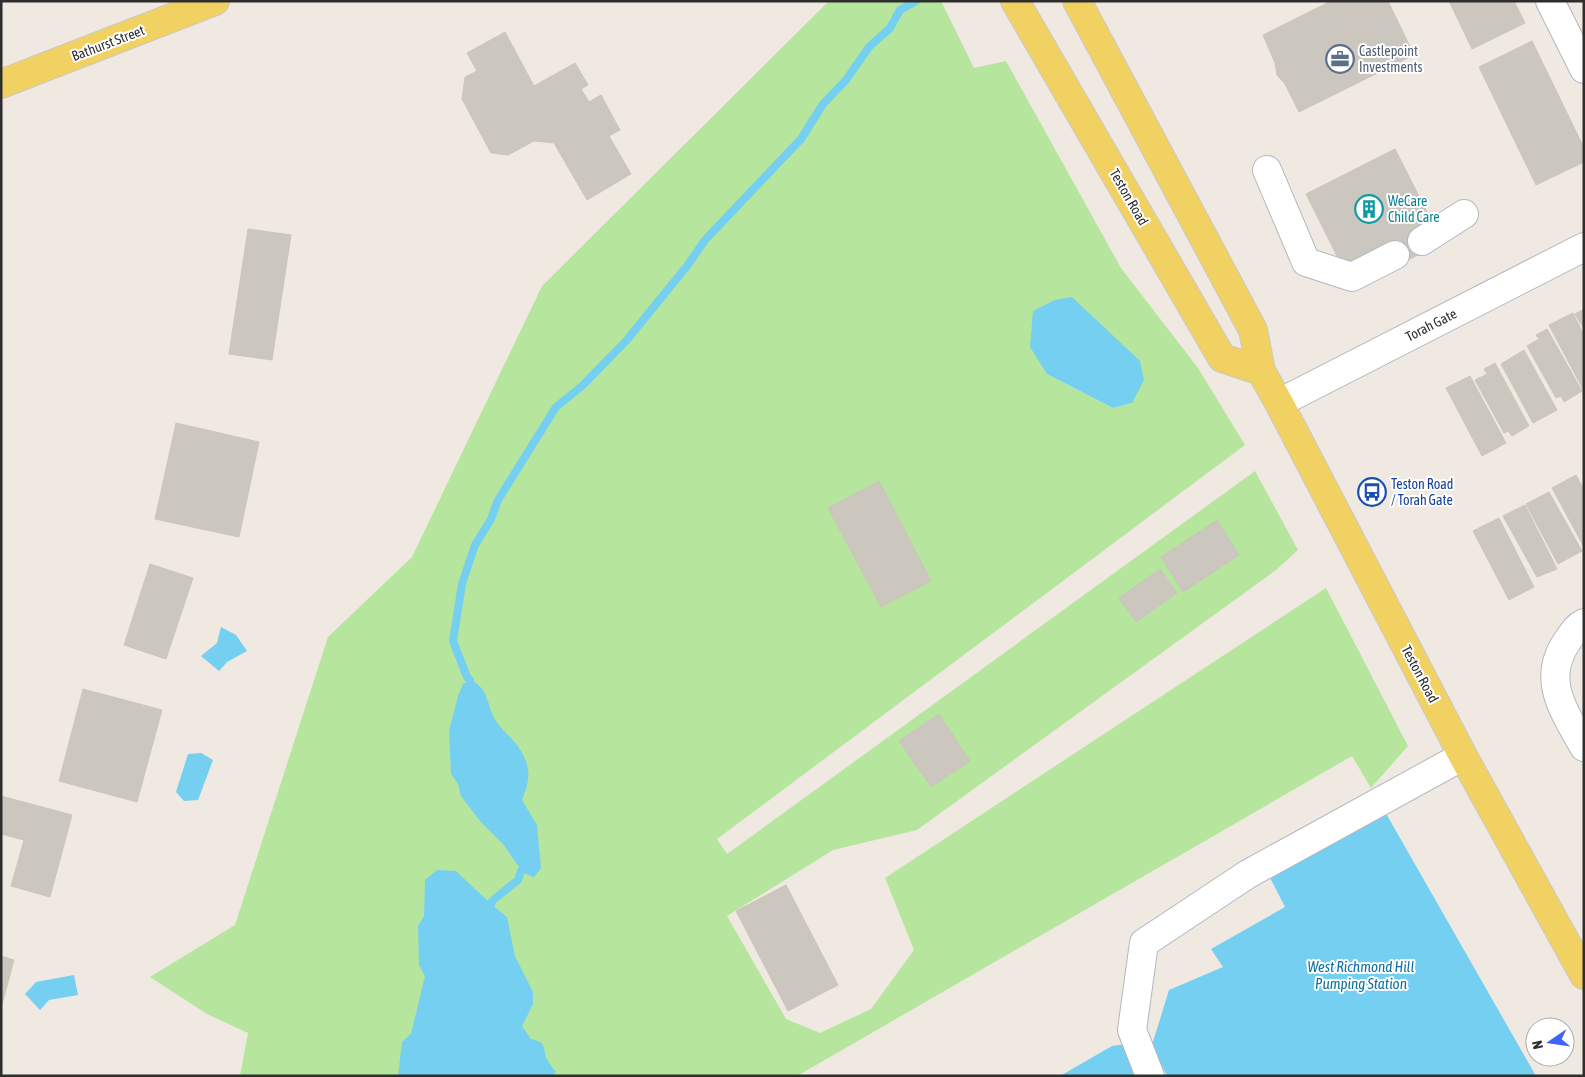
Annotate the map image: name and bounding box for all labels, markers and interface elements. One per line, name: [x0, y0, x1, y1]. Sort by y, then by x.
street label: Bathurst Street: [69, 22, 147, 64]
place label: Castlepoint Investments: [1359, 43, 1423, 75]
office icon: Castlepoint Investments: [1325, 44, 1355, 74]
street label: Teston Road: [1106, 166, 1152, 228]
place label: WeCare Child Care: [1388, 193, 1440, 225]
building icon: WeCare Child Care: [1354, 194, 1384, 224]
street label: Torah Gate: [1403, 305, 1459, 345]
place label: Teston Road / Torah Gate: [1391, 476, 1454, 508]
bus stop icon: Teston Road / Torah Gate: [1357, 477, 1387, 507]
street label: Teston Road: [1398, 643, 1442, 705]
water label: West Richmond Hill Pumping Station: [1307, 958, 1415, 992]
north arrow: [1525, 1017, 1575, 1067]
text: N: [1529, 1039, 1546, 1051]

